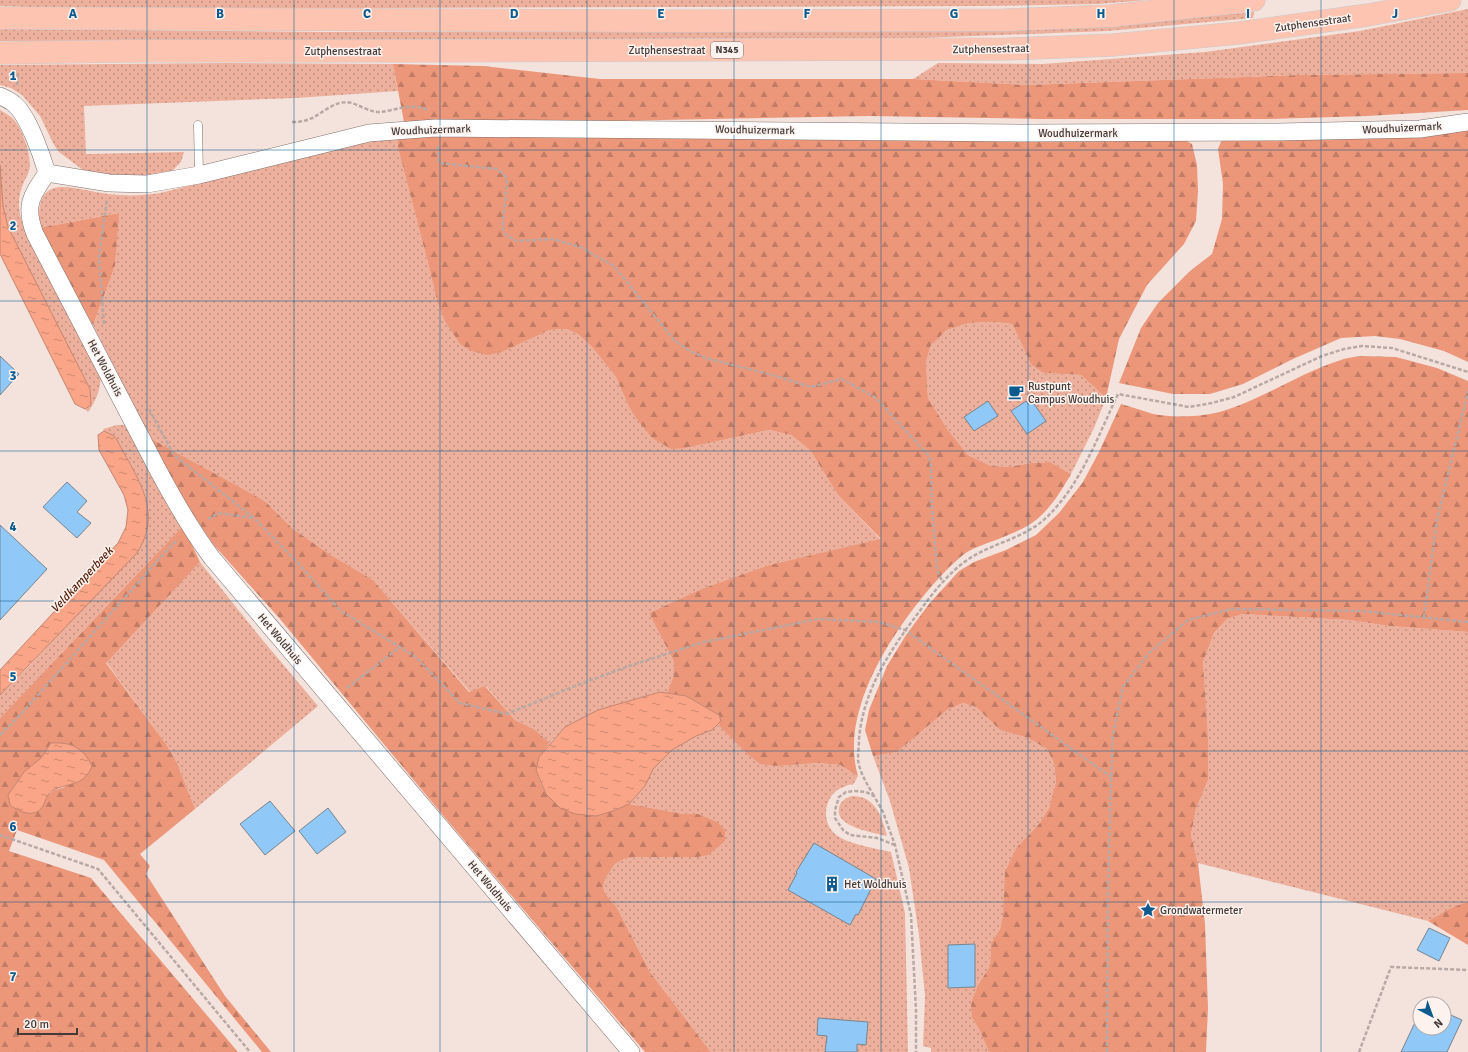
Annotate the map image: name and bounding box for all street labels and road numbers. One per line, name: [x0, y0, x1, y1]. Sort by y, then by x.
street label: Zutphensestraat: [1274, 11, 1352, 35]
road number: N345: [711, 42, 743, 58]
street label: Zutphensestraat: [952, 42, 1030, 56]
street label: Zutphensestraat: [629, 44, 706, 57]
street label: Zutphensestraat: [305, 45, 382, 58]
street label: Woudhuizermark: [1362, 119, 1443, 137]
street label: Woudhuizermark: [391, 122, 472, 138]
street label: Woudhuizermark: [715, 123, 795, 137]
street label: Woudhuizermark: [1038, 127, 1118, 140]
street label: Het Woldhuis: [85, 337, 126, 399]
street label: Het Woldhuis: [255, 611, 305, 667]
street label: Het Woldhuis: [465, 858, 515, 914]

